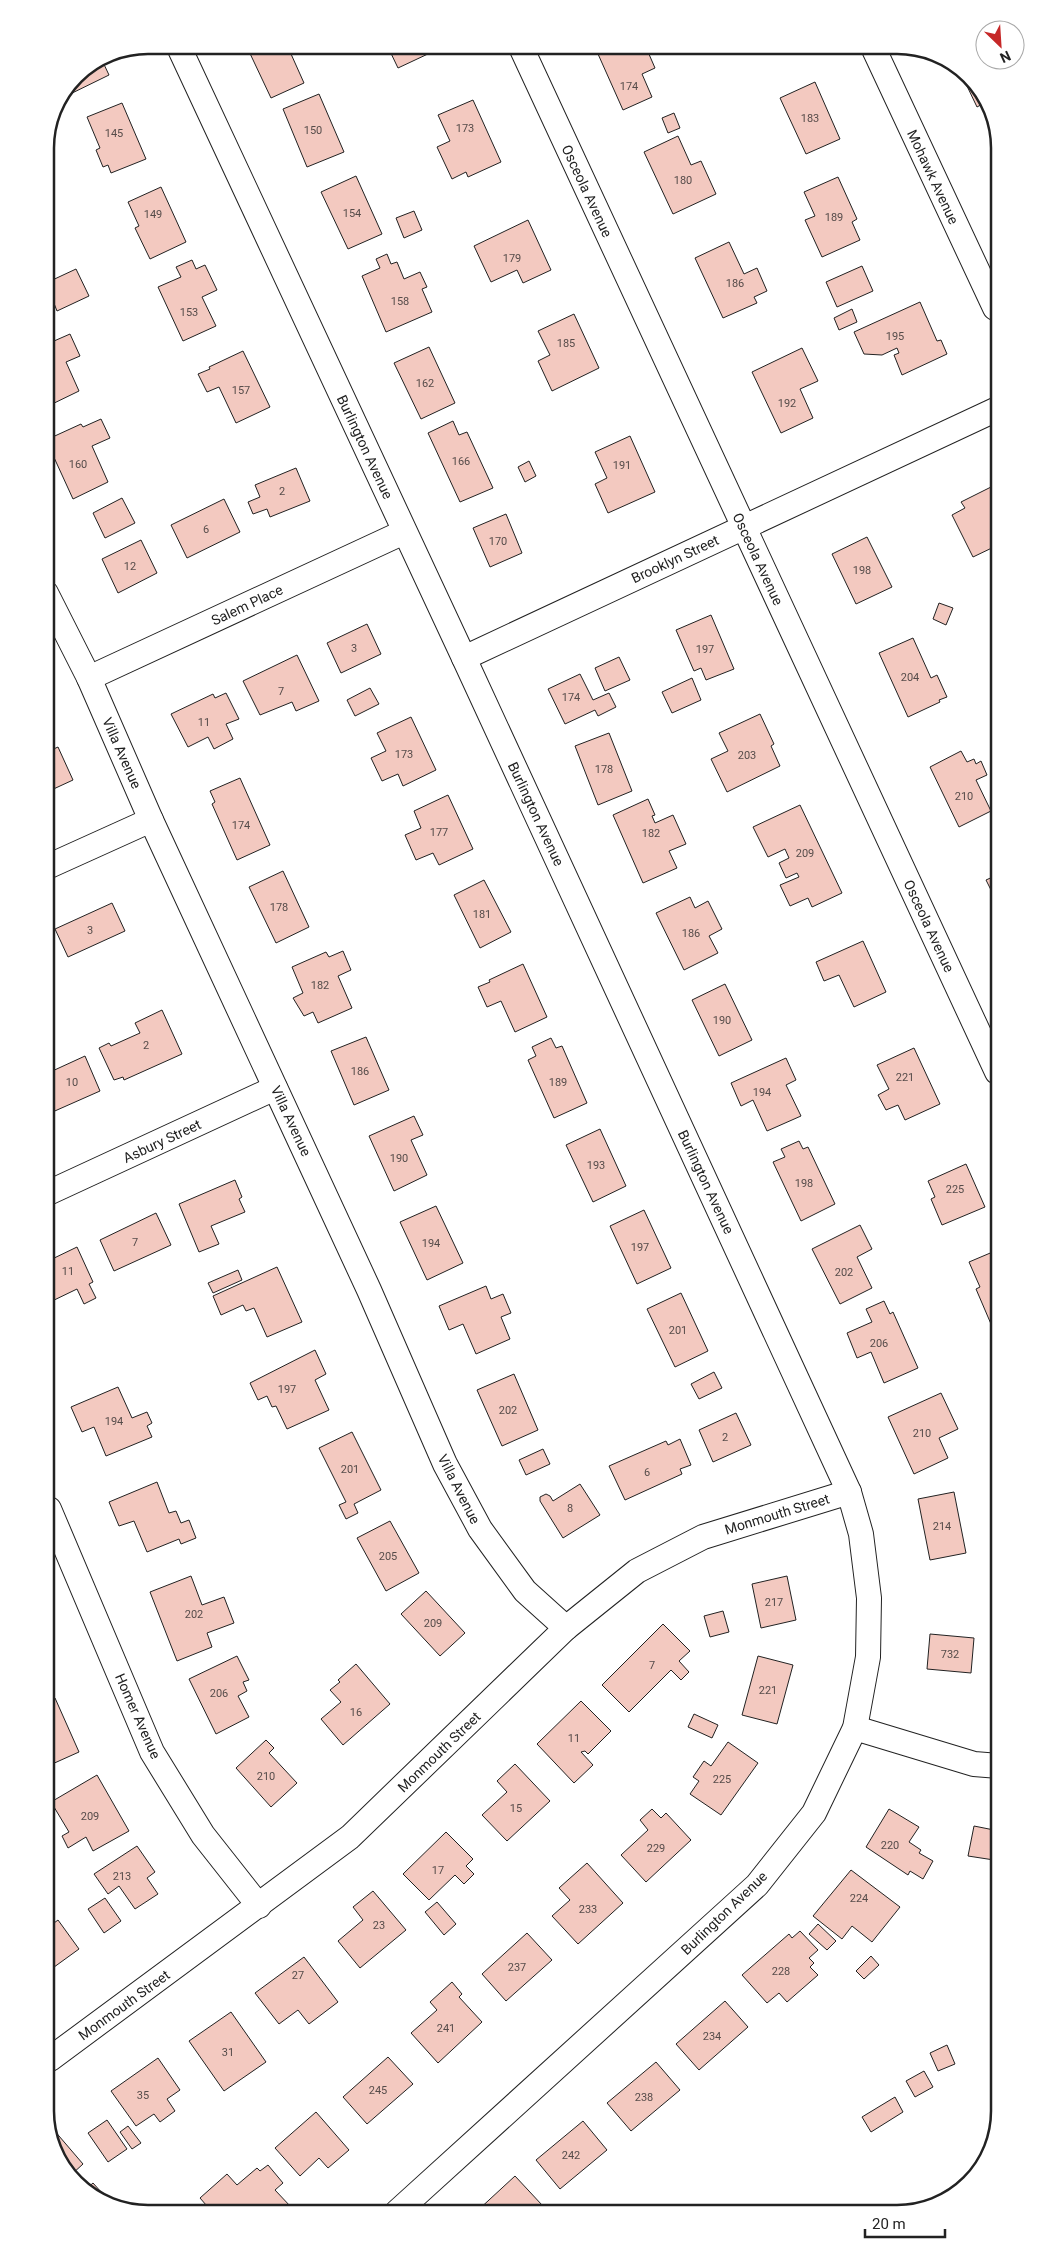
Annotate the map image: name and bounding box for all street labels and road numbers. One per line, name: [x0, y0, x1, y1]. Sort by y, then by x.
street label: Mohawk Avenue: [904, 127, 962, 227]
street label: Osceola Avenue: [559, 142, 615, 240]
street label: Burlington Avenue: [334, 392, 396, 502]
street label: Osceola Avenue: [730, 510, 786, 608]
street label: Brooklyn Street: [629, 532, 722, 586]
street label: Salem Place: [209, 581, 285, 629]
street label: Villa Avenue: [99, 715, 145, 791]
street label: Burlington Avenue: [505, 759, 567, 869]
street label: Osceola Avenue: [901, 877, 957, 975]
street label: Villa Avenue: [268, 1083, 314, 1159]
street label: Asbury Street: [121, 1116, 204, 1166]
street label: Burlington Avenue: [675, 1127, 737, 1237]
street label: Villa Avenue: [435, 1452, 483, 1526]
street label: Monmouth Street: [723, 1490, 832, 1538]
street label: Homer Avenue: [112, 1671, 164, 1761]
street label: Monmouth Street: [394, 1708, 484, 1795]
street label: Burlington Avenue: [678, 1868, 770, 1958]
street label: Monmouth Street: [75, 1966, 173, 2043]

